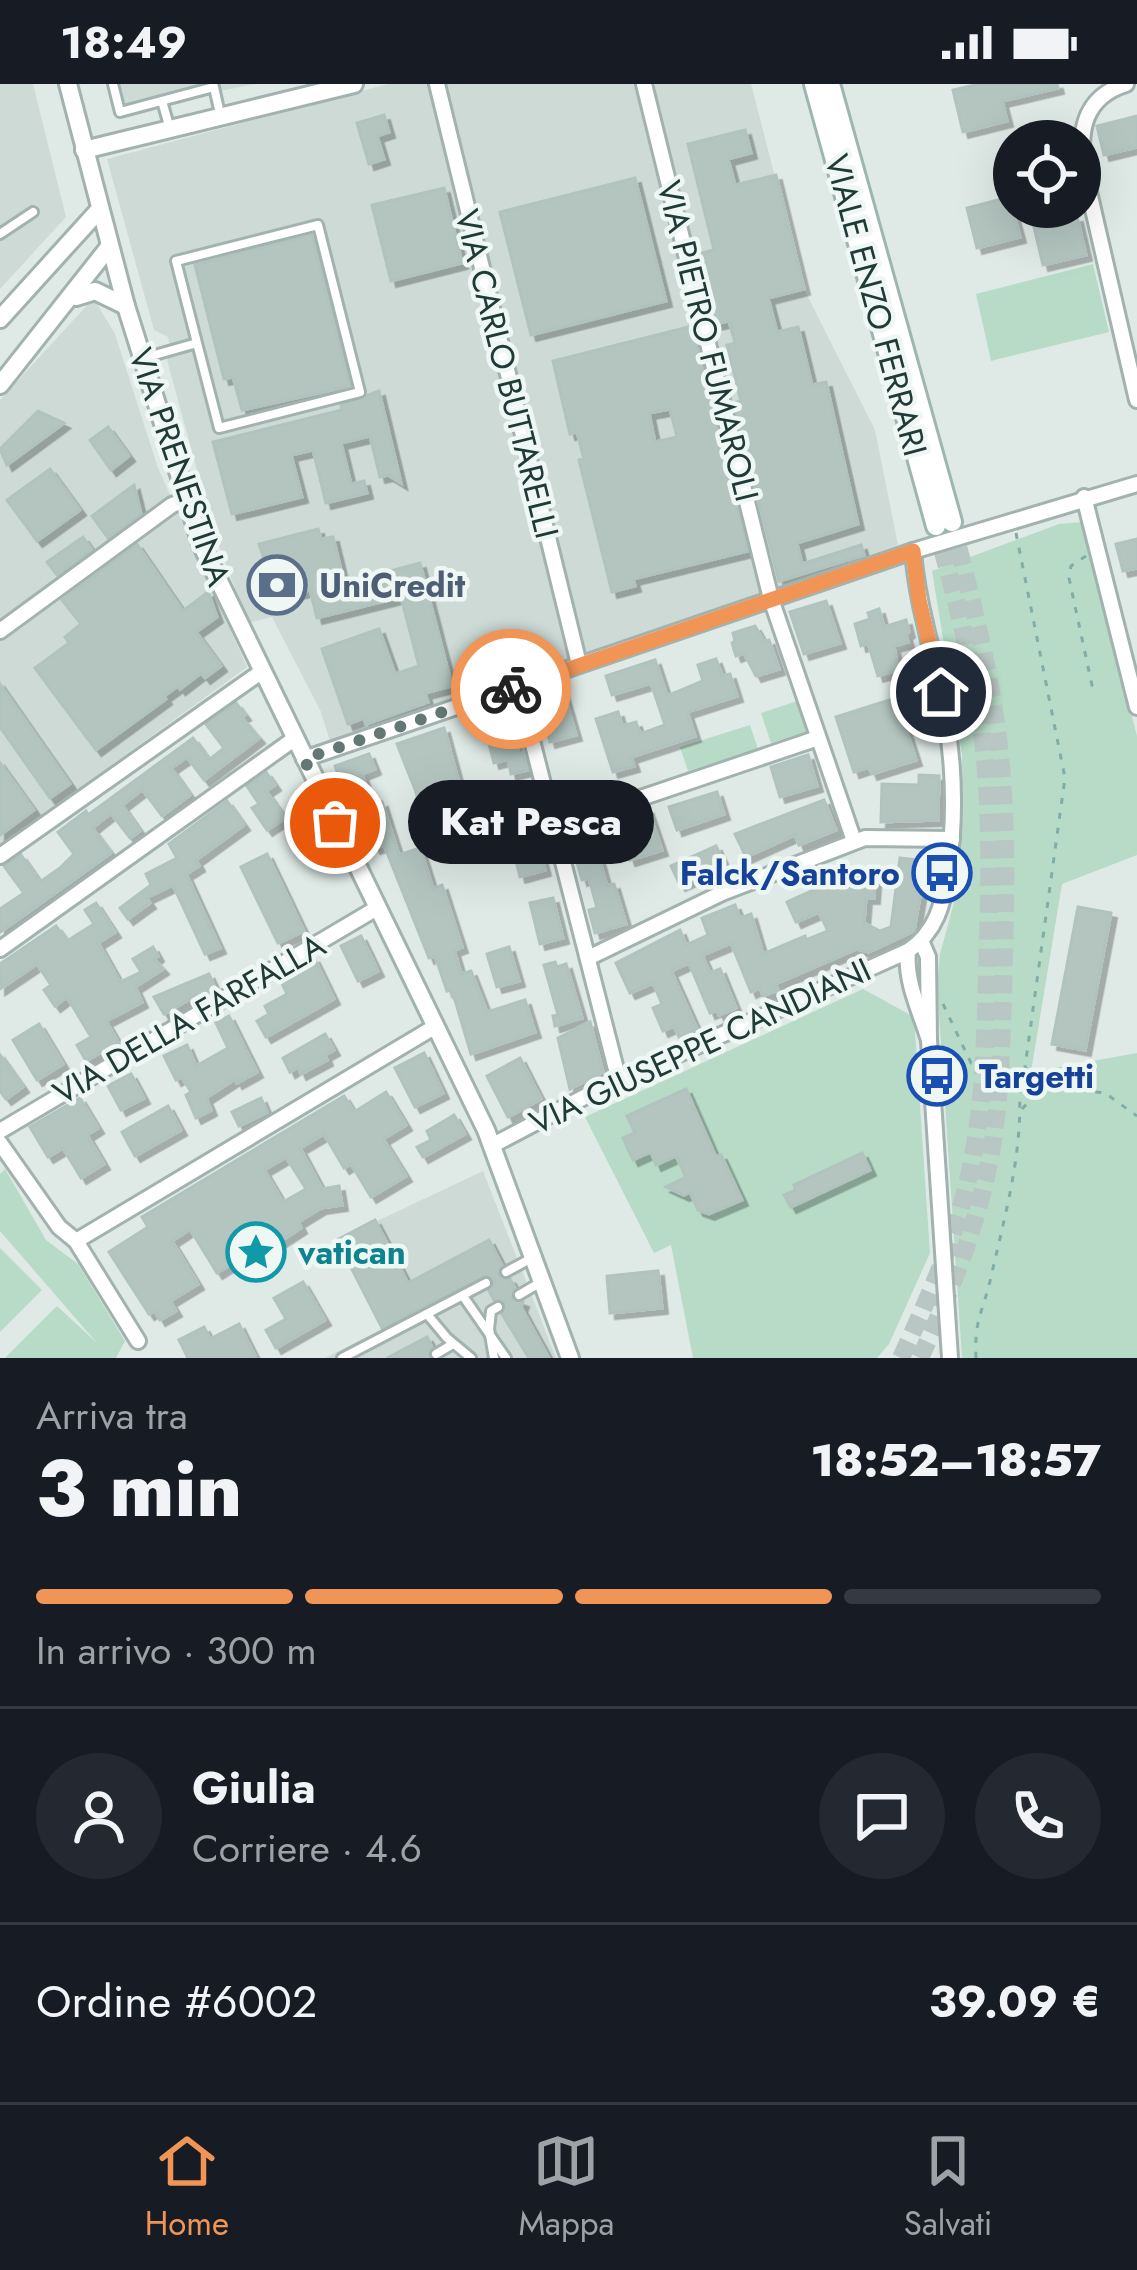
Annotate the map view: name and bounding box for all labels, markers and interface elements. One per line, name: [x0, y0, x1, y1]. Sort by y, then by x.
text: 18:49: [60, 10, 187, 75]
map controls: [993, 120, 1101, 228]
button: locate: [993, 120, 1101, 228]
street label: VIALE ENZO FERRARI: [813, 149, 939, 461]
street label: VIA PIETRO FUMAROLI: [645, 176, 771, 506]
street label: VIA CARLO BUTTARELLI: [443, 205, 571, 543]
street label: VIA PRENESTINA: [117, 342, 243, 593]
bank icon: UniCredit: [246, 554, 308, 616]
place label: UniCredit: [319, 562, 466, 609]
courier: [451, 629, 571, 749]
pin: [890, 641, 992, 743]
icon: bike: [478, 656, 544, 722]
icon: home: [908, 659, 974, 725]
pin: [284, 772, 386, 874]
callout: Kat Pesca: [407, 781, 653, 865]
icon: bag: [302, 790, 368, 856]
text: Kat Pesca: [440, 793, 622, 850]
bus stop icon: Falck/Santoro: [911, 842, 973, 904]
place label: Falck/Santoro: [680, 850, 900, 897]
street label: VIA DELLA FARFALLA: [44, 922, 334, 1116]
street label: VIA GIUSEPPE CANDIANI: [522, 946, 878, 1146]
bus stop icon: Targetti: [906, 1045, 968, 1107]
place label: Targetti: [979, 1053, 1094, 1100]
place icon: vatican: [225, 1221, 287, 1283]
place label: vatican: [297, 1229, 406, 1276]
text: Arriva tra: [36, 1387, 188, 1444]
text: 18:52–18:57: [810, 1428, 1101, 1493]
text: 3 min: [36, 1433, 242, 1545]
text: In arrivo · 300 m: [36, 1622, 317, 1679]
button: person: [36, 1753, 162, 1879]
button: chat: [819, 1753, 945, 1879]
button: phone: [975, 1753, 1101, 1879]
text: Giulia: [192, 1755, 316, 1820]
text: Corriere · 4.6: [192, 1820, 422, 1877]
text: Ordine #6002: [36, 1969, 317, 2034]
text: 39.09 €: [929, 1969, 1101, 2034]
tab: Home: [145, 2128, 229, 2247]
tab: Mappa: [518, 2128, 615, 2247]
tab: Salvati: [904, 2128, 992, 2247]

